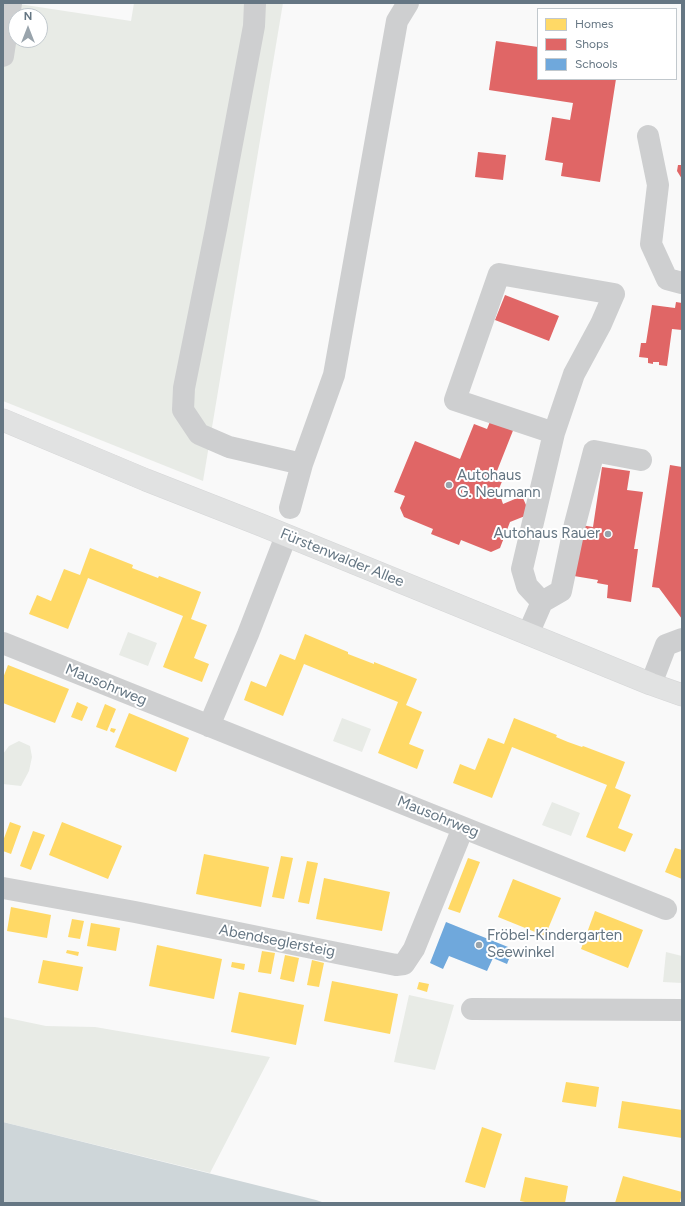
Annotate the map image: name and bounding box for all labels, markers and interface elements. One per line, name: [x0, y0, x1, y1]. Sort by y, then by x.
north arrow: [8, 8, 48, 48]
legend: [537, 8, 677, 80]
text: N: [24, 10, 32, 23]
text: Homes: [575, 17, 613, 31]
text: Shops: [575, 37, 609, 51]
text: Schools: [575, 57, 618, 71]
place label: Autohaus G. Neumann: [457, 467, 541, 502]
marker: Autohaus G. Neumann: [444, 480, 454, 490]
street label: Fürstenwalder Allee: [277, 525, 407, 591]
place label: Autohaus Rauer: [493, 525, 600, 543]
marker: Autohaus Rauer: [603, 529, 613, 539]
street label: Mausohrweg: [63, 660, 149, 710]
street label: Mausohrweg: [395, 792, 481, 842]
street label: Abendseglersteig: [217, 921, 337, 961]
place label: Fröbel-Kindergarten Seewinkel: [487, 927, 622, 962]
marker: Fröbel-Kindergarten Seewinkel: [474, 940, 484, 950]

